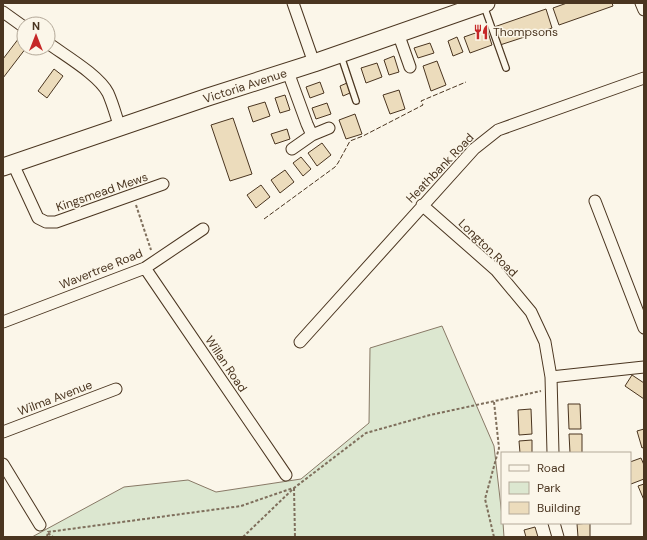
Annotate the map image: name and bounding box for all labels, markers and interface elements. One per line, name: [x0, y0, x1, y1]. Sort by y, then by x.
north arrow: [16, 16, 56, 56]
text: N: [32, 19, 40, 33]
restaurant icon: Thompsons: [472, 23, 490, 41]
place label: Thompsons: [493, 24, 558, 40]
street label: Victoria Avenue: [201, 65, 289, 107]
street label: Heathbank Road: [403, 130, 477, 206]
street label: Kingsmead Mews: [54, 169, 150, 215]
street label: Longton Road: [455, 216, 521, 280]
street label: Wavertree Road: [57, 245, 145, 293]
street label: Willan Road: [201, 333, 251, 395]
street label: Wilma Avenue: [16, 376, 95, 420]
legend: [501, 452, 631, 524]
text: Road: [537, 460, 565, 476]
text: Park: [537, 480, 561, 496]
text: Building: [537, 500, 581, 516]

